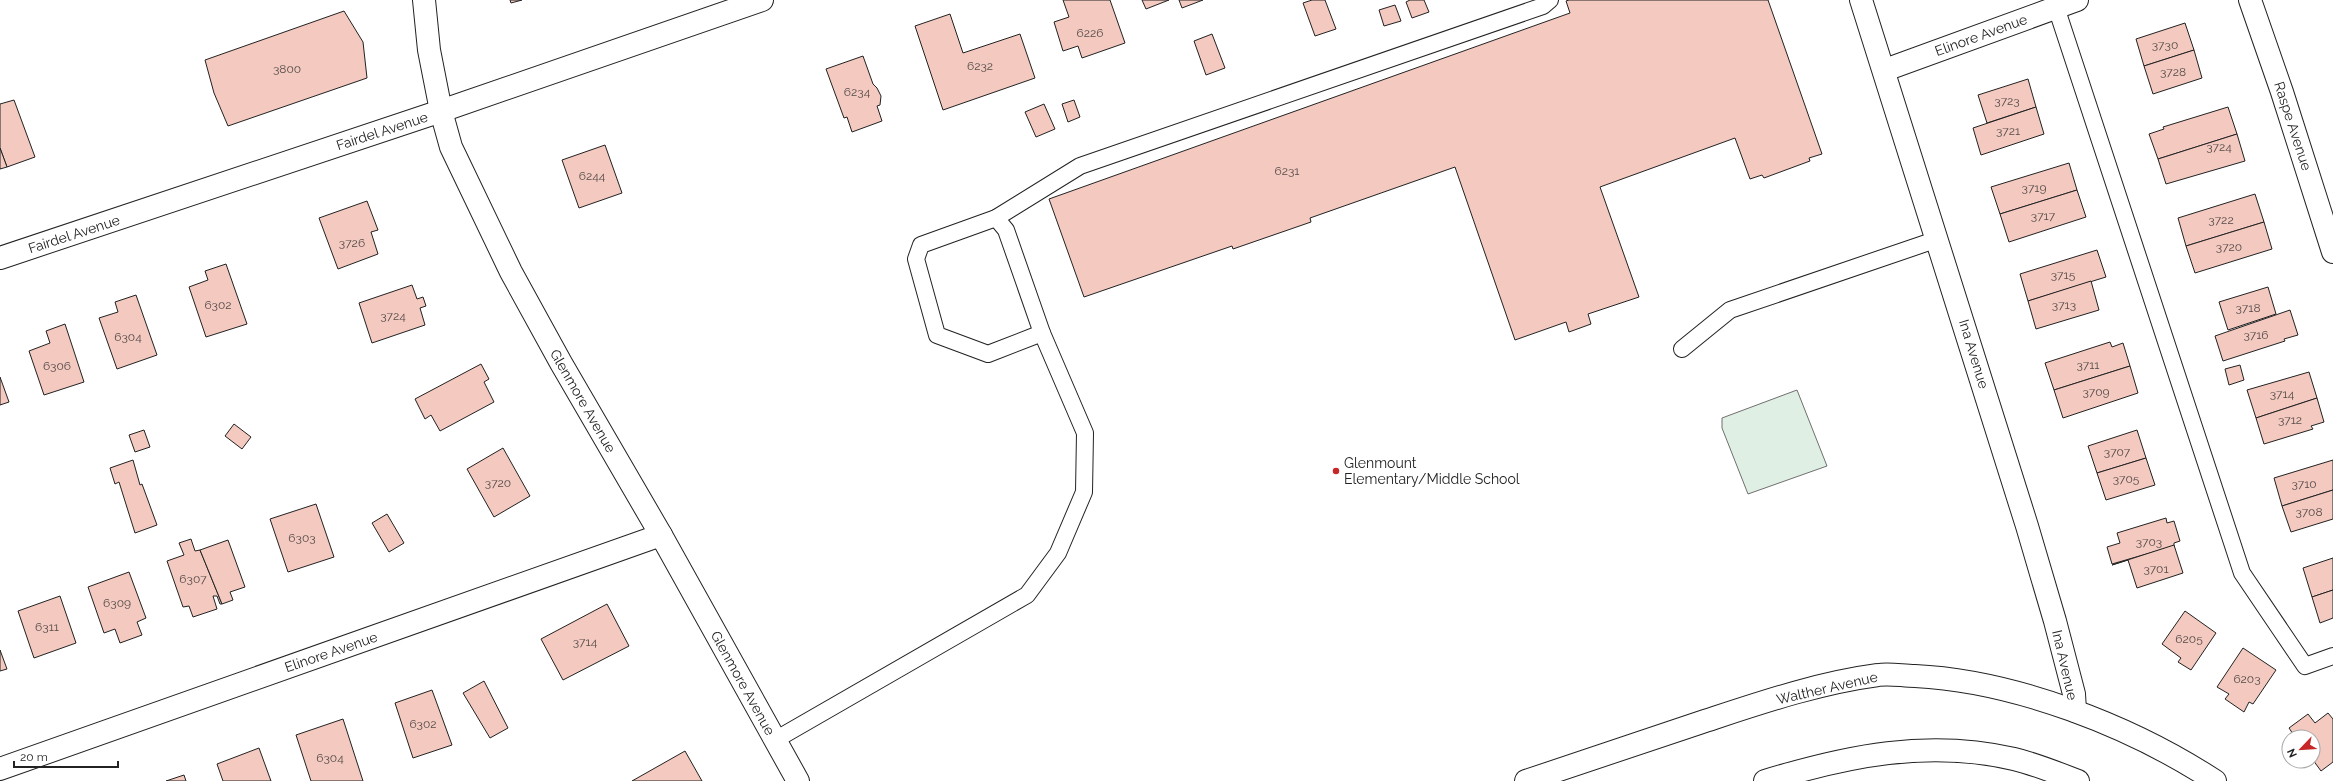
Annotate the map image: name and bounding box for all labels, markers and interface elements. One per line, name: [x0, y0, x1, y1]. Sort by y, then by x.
street label: Elinore Avenue: [1933, 11, 2029, 59]
house number: 6226: [1077, 26, 1103, 40]
house number: 3730: [2152, 38, 2178, 52]
house number: 6232: [967, 59, 993, 73]
house number: 3800: [273, 62, 301, 76]
house number: 3728: [2160, 65, 2186, 79]
street label: Raspe Avenue: [2271, 80, 2315, 172]
house number: 6234: [844, 85, 871, 99]
house number: 3723: [1994, 94, 2020, 108]
street label: Fairdel Avenue: [334, 109, 430, 153]
house number: 3721: [1996, 124, 2020, 138]
house number: 3724: [2206, 140, 2232, 154]
house number: 6231: [1274, 164, 1300, 178]
house number: 6244: [579, 169, 606, 183]
house number: 3719: [2022, 181, 2046, 195]
house number: 3717: [2031, 209, 2056, 223]
street label: Fairdel Avenue: [26, 212, 122, 256]
house number: 3722: [2208, 213, 2234, 227]
house number: 3726: [339, 236, 365, 250]
house number: 3720: [2216, 240, 2242, 254]
house number: 3715: [2051, 268, 2076, 282]
house number: 6302: [204, 298, 232, 312]
house number: 3713: [2052, 298, 2076, 312]
house number: 3718: [2235, 301, 2261, 315]
house number: 3724: [380, 309, 406, 323]
street label: Ina Avenue: [1956, 317, 1992, 391]
house number: 3716: [2243, 328, 2269, 342]
house number: 6304: [114, 330, 142, 344]
street label: Glenmore Avenue: [547, 347, 619, 455]
house number: 3711: [2076, 358, 2100, 372]
house number: 6306: [43, 359, 71, 373]
house number: 3709: [2082, 385, 2110, 399]
house number: 3714: [2270, 387, 2295, 401]
house number: 3712: [2278, 413, 2302, 427]
house number: 3707: [2104, 445, 2131, 459]
place label: Glenmount Elementary/Middle School: [1344, 455, 1520, 487]
marker: Glenmount Elementary/Middle School: [1331, 466, 1341, 476]
house number: 3705: [2113, 472, 2140, 486]
house number: 3720: [485, 476, 511, 490]
house number: 3710: [2291, 477, 2317, 491]
house number: 3708: [2295, 505, 2323, 519]
house number: 6303: [288, 531, 316, 545]
house number: 3703: [2136, 535, 2162, 549]
house number: 3701: [2143, 562, 2169, 576]
house number: 6307: [179, 572, 207, 586]
house number: 6309: [103, 596, 131, 610]
house number: 6311: [35, 620, 59, 634]
street label: Glenmore Avenue: [708, 628, 778, 738]
street label: Ina Avenue: [2049, 628, 2081, 702]
street label: Elinore Avenue: [283, 629, 379, 675]
house number: 6205: [2175, 632, 2203, 646]
house number: 3714: [573, 635, 598, 649]
street label: Walther Avenue: [1775, 669, 1879, 707]
house number: 6203: [2233, 672, 2261, 686]
house number: 6302: [409, 717, 437, 731]
north arrow: [2281, 729, 2321, 769]
scale bar: [14, 743, 118, 769]
text: N: [2285, 746, 2300, 760]
text: 20 m: [20, 750, 48, 764]
house number: 6304: [316, 751, 344, 765]

